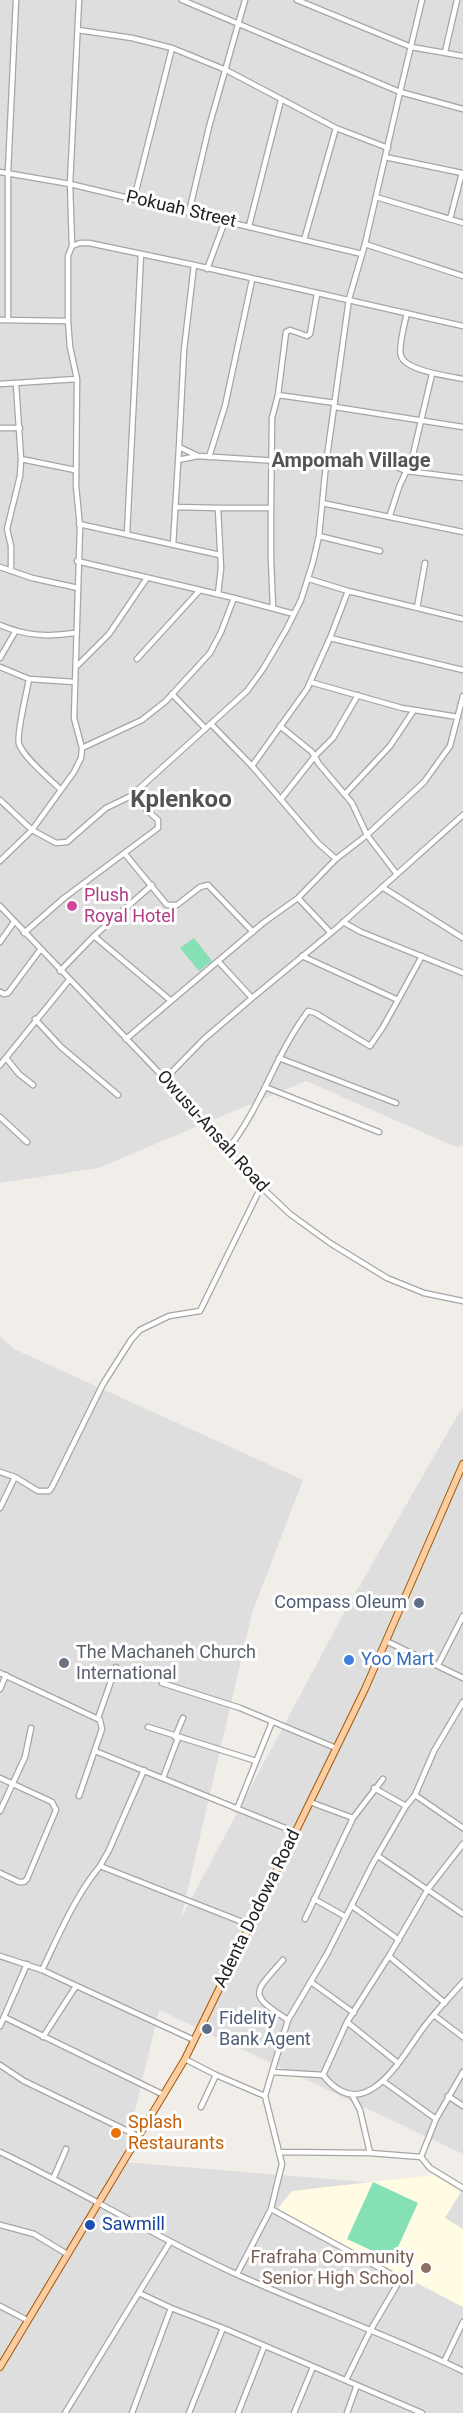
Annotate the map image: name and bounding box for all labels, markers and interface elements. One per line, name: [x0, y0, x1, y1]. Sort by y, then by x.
street label: Pokuah Street: [124, 187, 238, 233]
district label: Ampomah Village: [271, 450, 431, 474]
district label: Kplenkoo: [130, 787, 232, 815]
place label: Plush Royal Hotel: [84, 885, 175, 928]
marker: Plush Royal Hotel: [65, 899, 79, 913]
street label: Owusu-Ansah Road: [152, 1067, 272, 1197]
place label: Compass Oleum: [274, 1592, 407, 1614]
marker: Compass Oleum: [412, 1596, 426, 1610]
place label: The Machaneh Church International: [76, 1642, 256, 1684]
place label: Yoo Mart: [361, 1649, 434, 1671]
marker: Yoo Mart: [342, 1653, 356, 1667]
marker: The Machaneh Church International: [57, 1656, 71, 1670]
street label: Adenta Dodowa Road: [210, 1826, 306, 1992]
place label: Fidelity Bank Agent: [219, 2008, 311, 2050]
marker: Fidelity Bank Agent: [200, 2022, 214, 2036]
place label: Splash Restaurants: [128, 2112, 224, 2154]
marker: Splash Restaurants: [109, 2126, 123, 2140]
place label: Sawmill: [102, 2214, 165, 2236]
marker: Sawmill: [83, 2218, 97, 2232]
place label: Frafraha Community Senior High School: [251, 2247, 414, 2290]
marker: Frafraha Community Senior High School: [419, 2261, 433, 2275]

